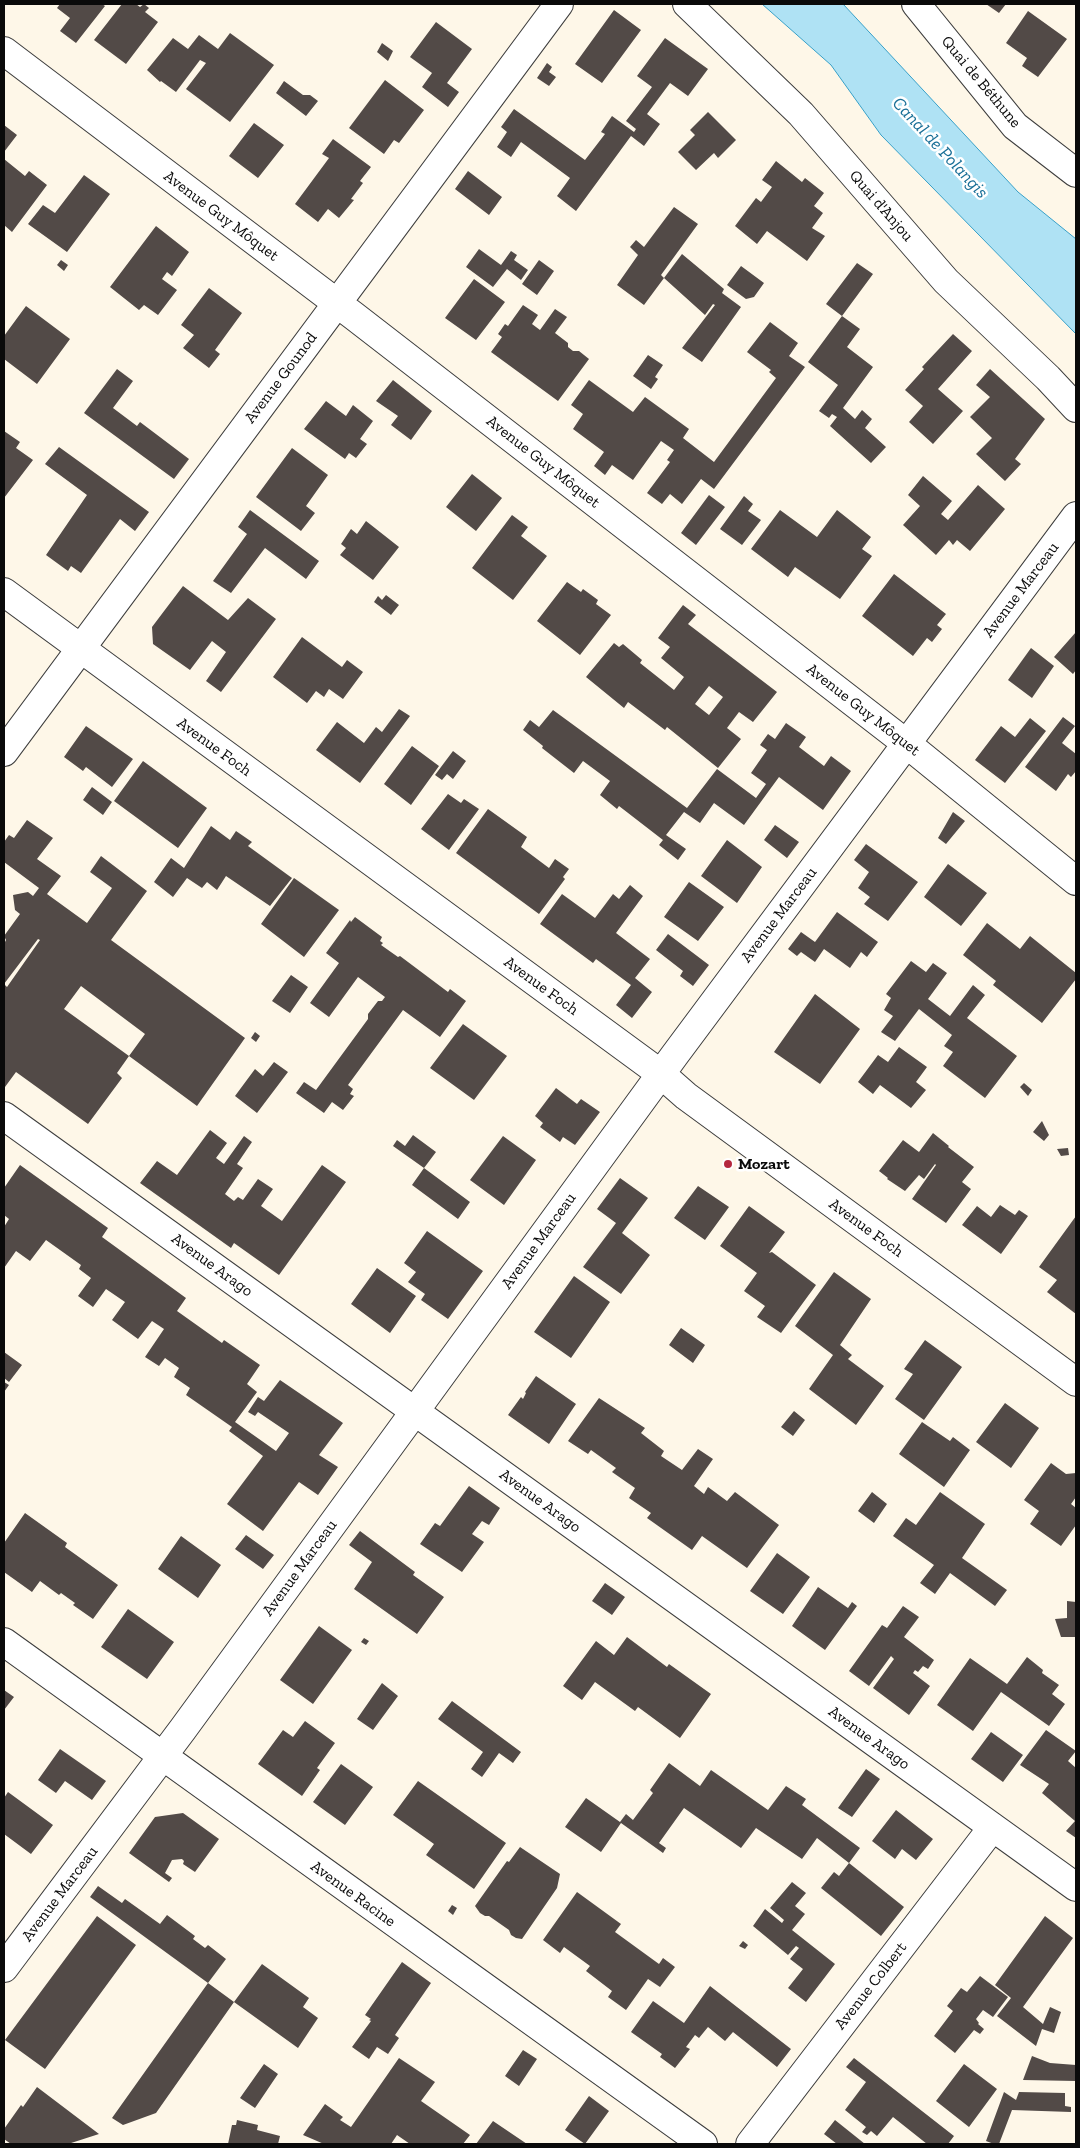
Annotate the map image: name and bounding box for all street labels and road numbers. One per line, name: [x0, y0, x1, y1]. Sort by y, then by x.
street label: Quai de Béthune: [937, 32, 1025, 132]
street label: Quai d'Anjou: [845, 166, 917, 246]
street label: Avenue Guy Môquet: [160, 167, 282, 265]
street label: Avenue Gounod: [241, 329, 321, 427]
street label: Avenue Guy Môquet: [482, 412, 604, 512]
street label: Avenue Marceau: [979, 539, 1063, 641]
street label: Avenue Guy Môquet: [802, 660, 924, 760]
street label: Avenue Foch: [173, 714, 255, 780]
street label: Avenue Marceau: [737, 864, 821, 966]
street label: Avenue Foch: [500, 953, 582, 1019]
street label: Avenue Marceau: [498, 1189, 580, 1293]
street label: Avenue Foch: [825, 1195, 907, 1261]
street label: Avenue Arago: [167, 1229, 257, 1301]
street label: Avenue Arago: [495, 1465, 585, 1537]
street label: Avenue Marceau: [259, 1516, 341, 1620]
street label: Avenue Arago: [824, 1702, 914, 1774]
street label: Avenue Marceau: [18, 1843, 102, 1945]
street label: Avenue Racine: [307, 1857, 399, 1931]
street label: Avenue Colbert: [831, 1938, 911, 2034]

